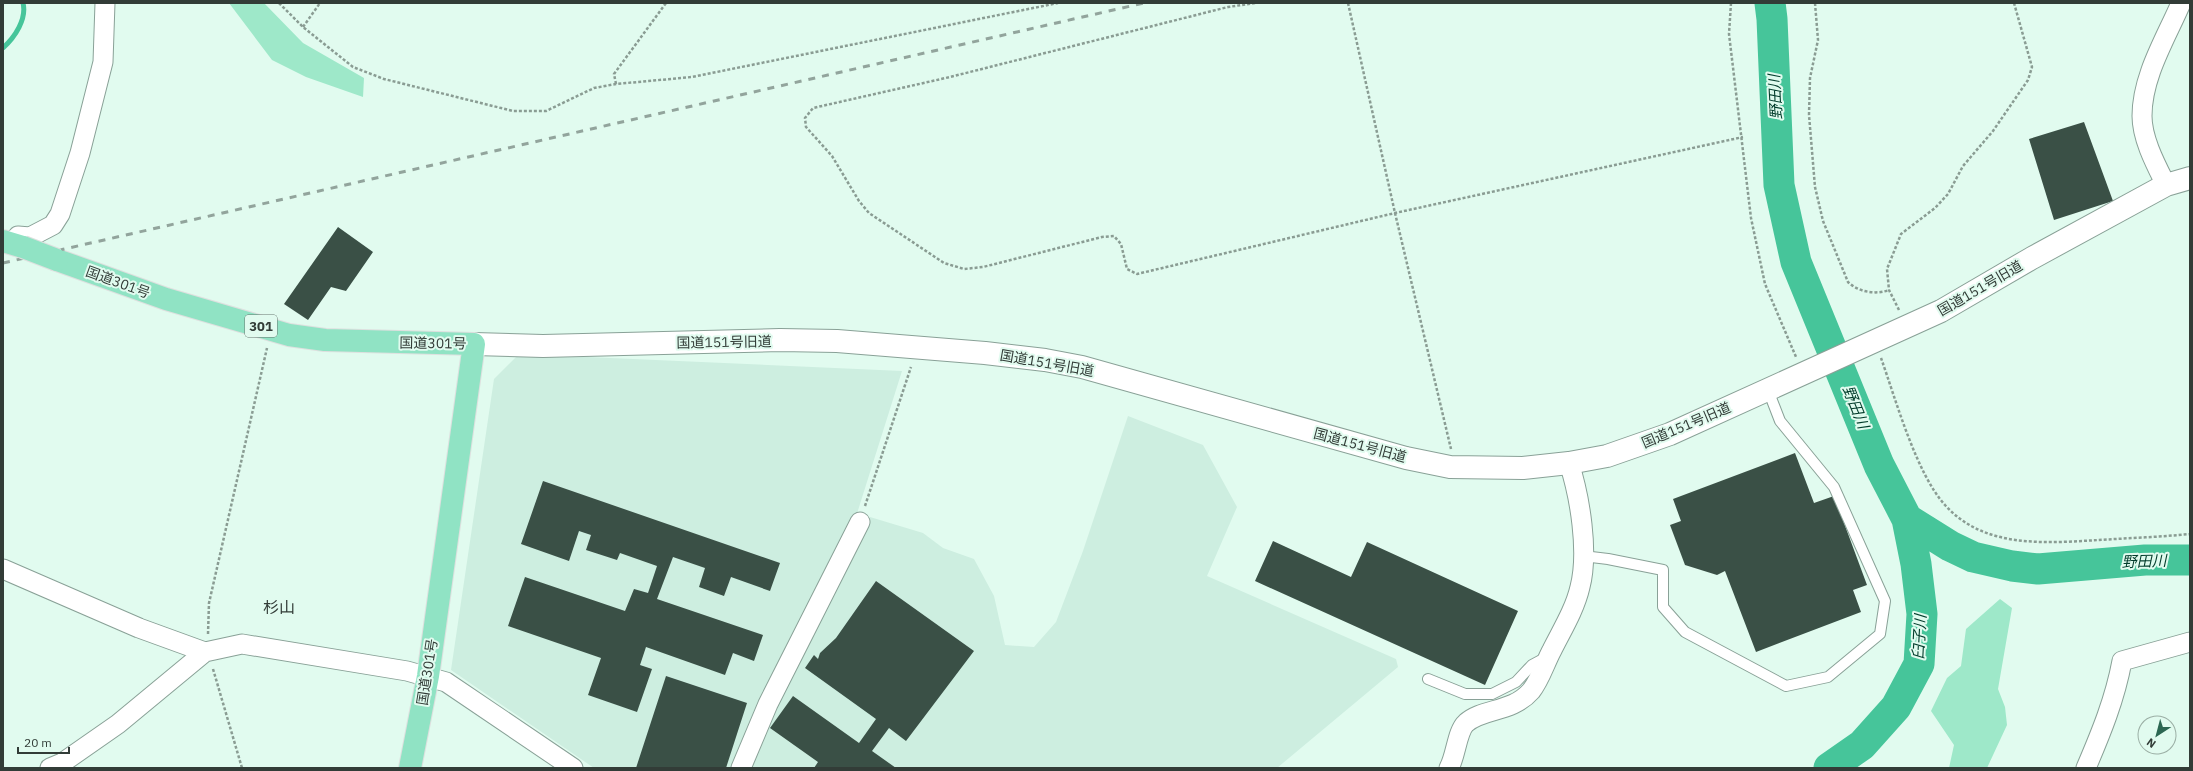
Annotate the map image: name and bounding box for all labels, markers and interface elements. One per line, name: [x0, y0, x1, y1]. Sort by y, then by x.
water label: 野田川: [1764, 72, 1786, 120]
street label: 国道151号旧道: [1934, 256, 2026, 320]
street label: 国道301号: [83, 262, 153, 302]
road number: 301: [245, 315, 277, 337]
street label: 国道151号旧道: [676, 332, 772, 352]
street label: 国道301号: [399, 333, 467, 353]
street label: 国道151号旧道: [999, 346, 1095, 380]
water label: 野田川: [1839, 383, 1874, 433]
street label: 国道151号旧道: [1639, 398, 1733, 452]
street label: 国道151号旧道: [1312, 424, 1408, 466]
water label: 野田川: [2121, 551, 2169, 571]
district label: 杉山: [263, 597, 295, 617]
water label: 臼子川: [1908, 612, 1930, 660]
street label: 国道301号: [413, 637, 441, 707]
north arrow: [2137, 715, 2177, 755]
scale bar: [18, 729, 69, 755]
text: 20 m: [24, 735, 52, 750]
text: N: [2144, 735, 2158, 751]

